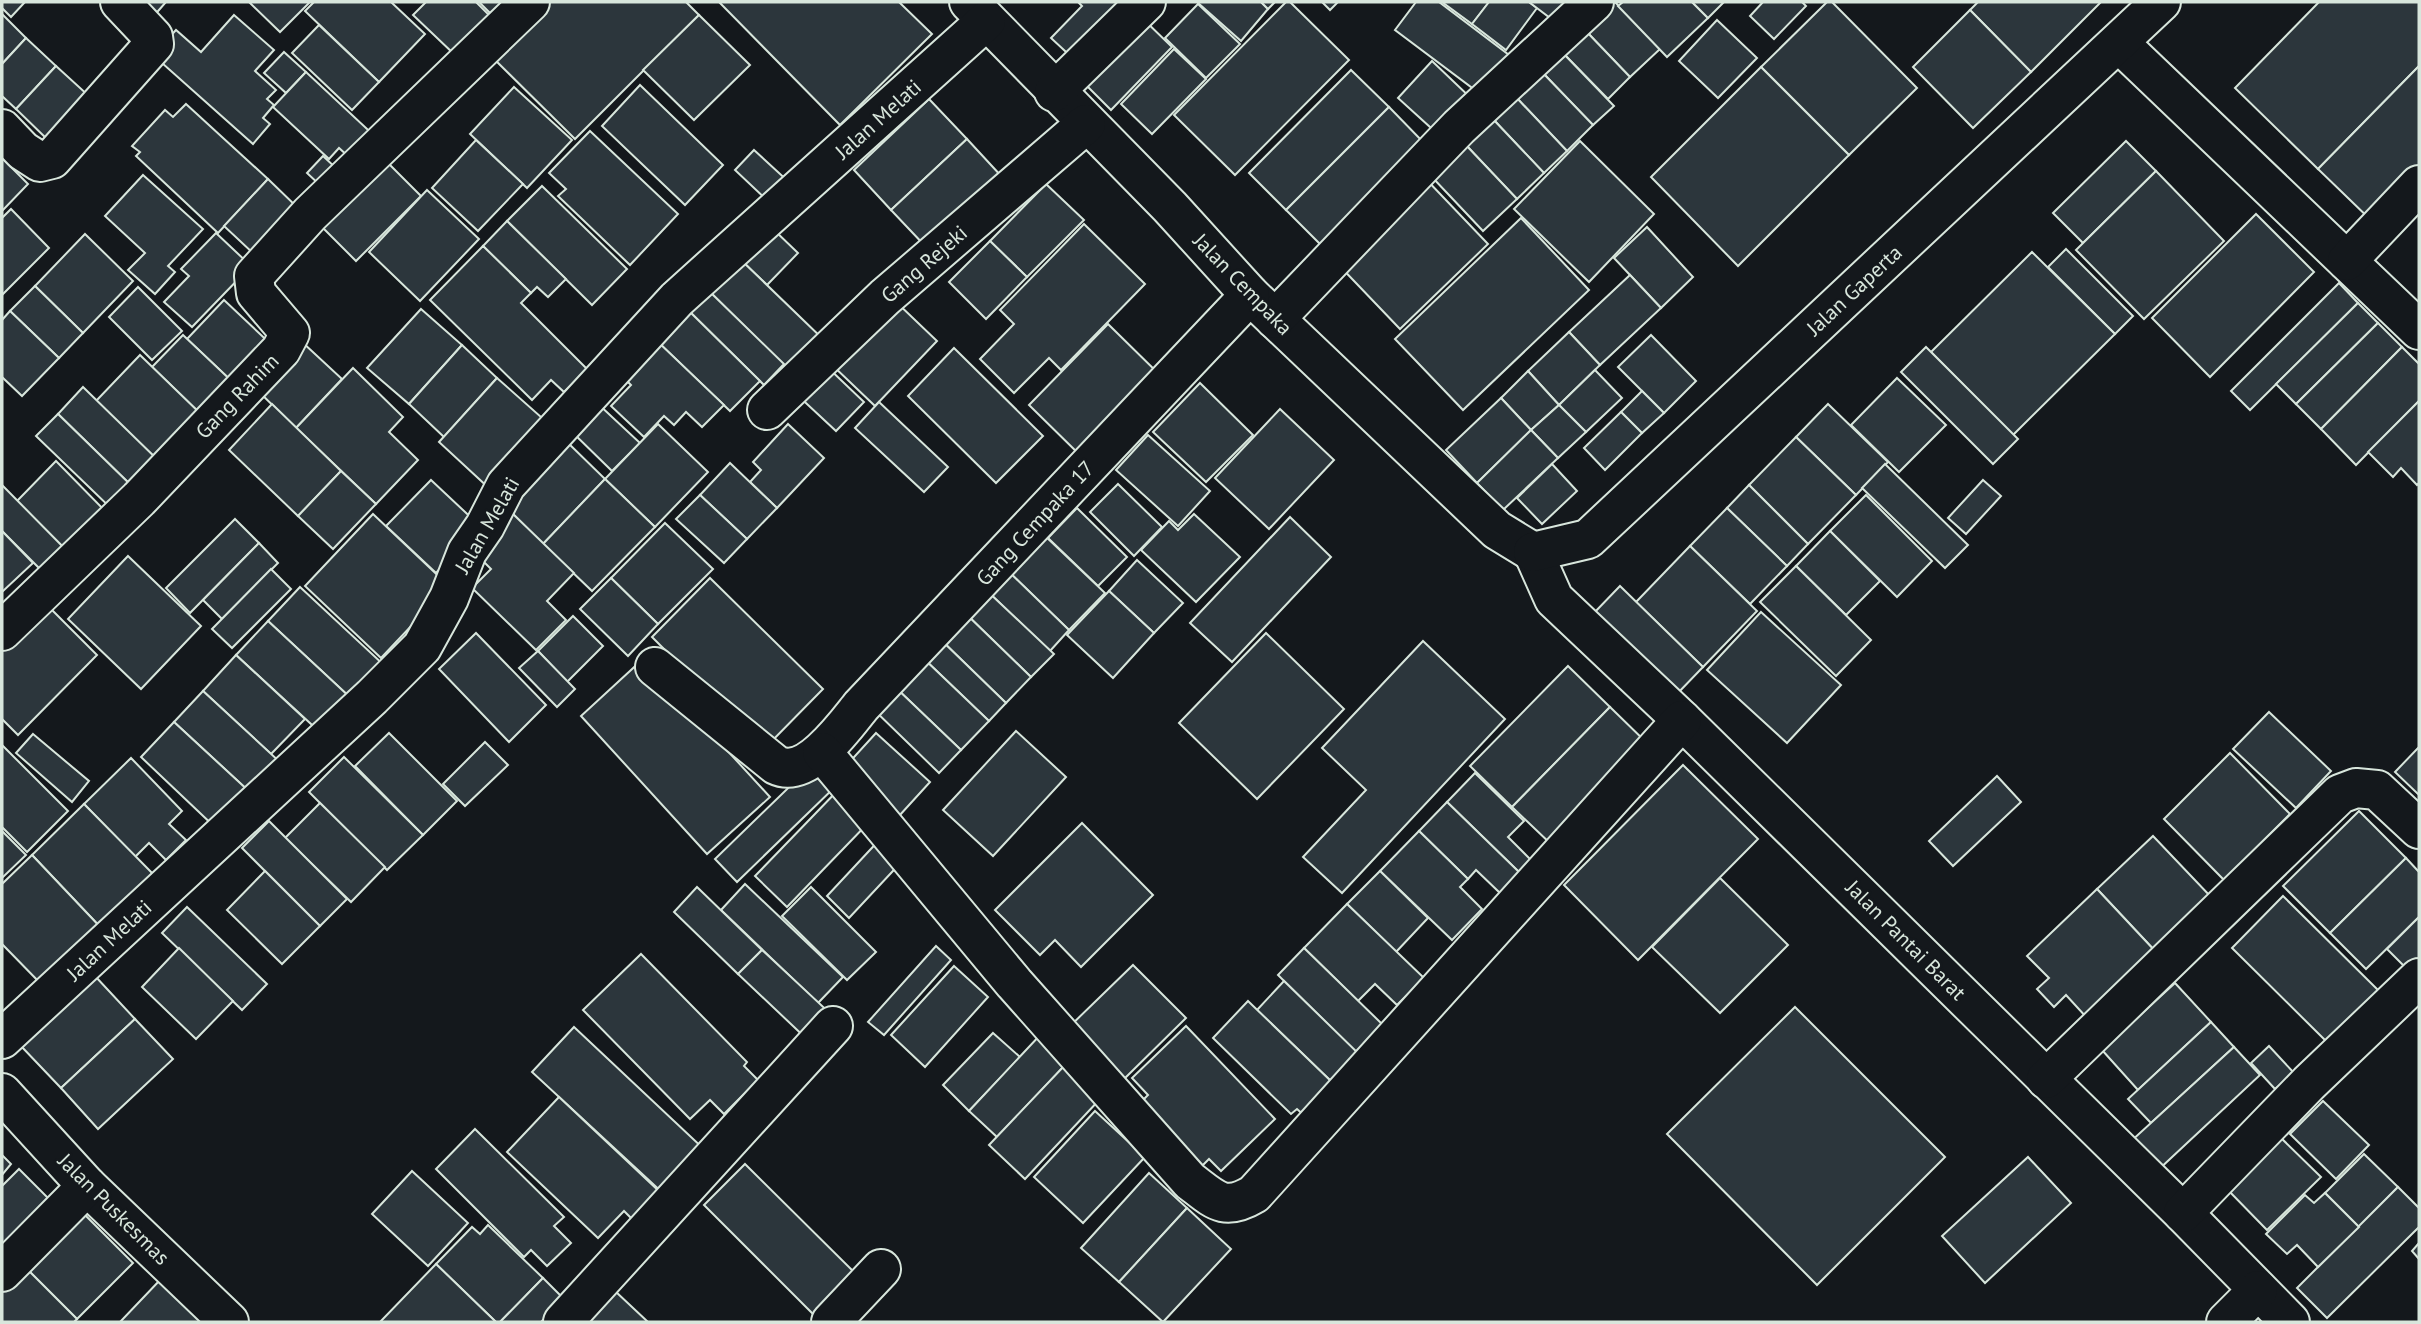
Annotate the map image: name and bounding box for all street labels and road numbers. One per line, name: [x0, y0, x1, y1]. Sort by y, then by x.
street label: Jalan Melati: [829, 73, 927, 165]
street label: Gang Rejeki: [875, 219, 973, 309]
street label: Jalan Cempaka: [1187, 227, 1298, 341]
street label: Jalan Gaperta: [1800, 239, 1907, 342]
street label: Gang Rahim: [190, 348, 284, 444]
street label: Gang Cempaka 17: [970, 455, 1100, 591]
street label: Jalan Melati: [448, 472, 525, 579]
street label: Jalan Pantai Barat: [1839, 873, 1972, 1006]
street label: Jalan Melati: [60, 894, 157, 987]
street label: Jalan Puskesmas: [52, 1147, 176, 1271]

